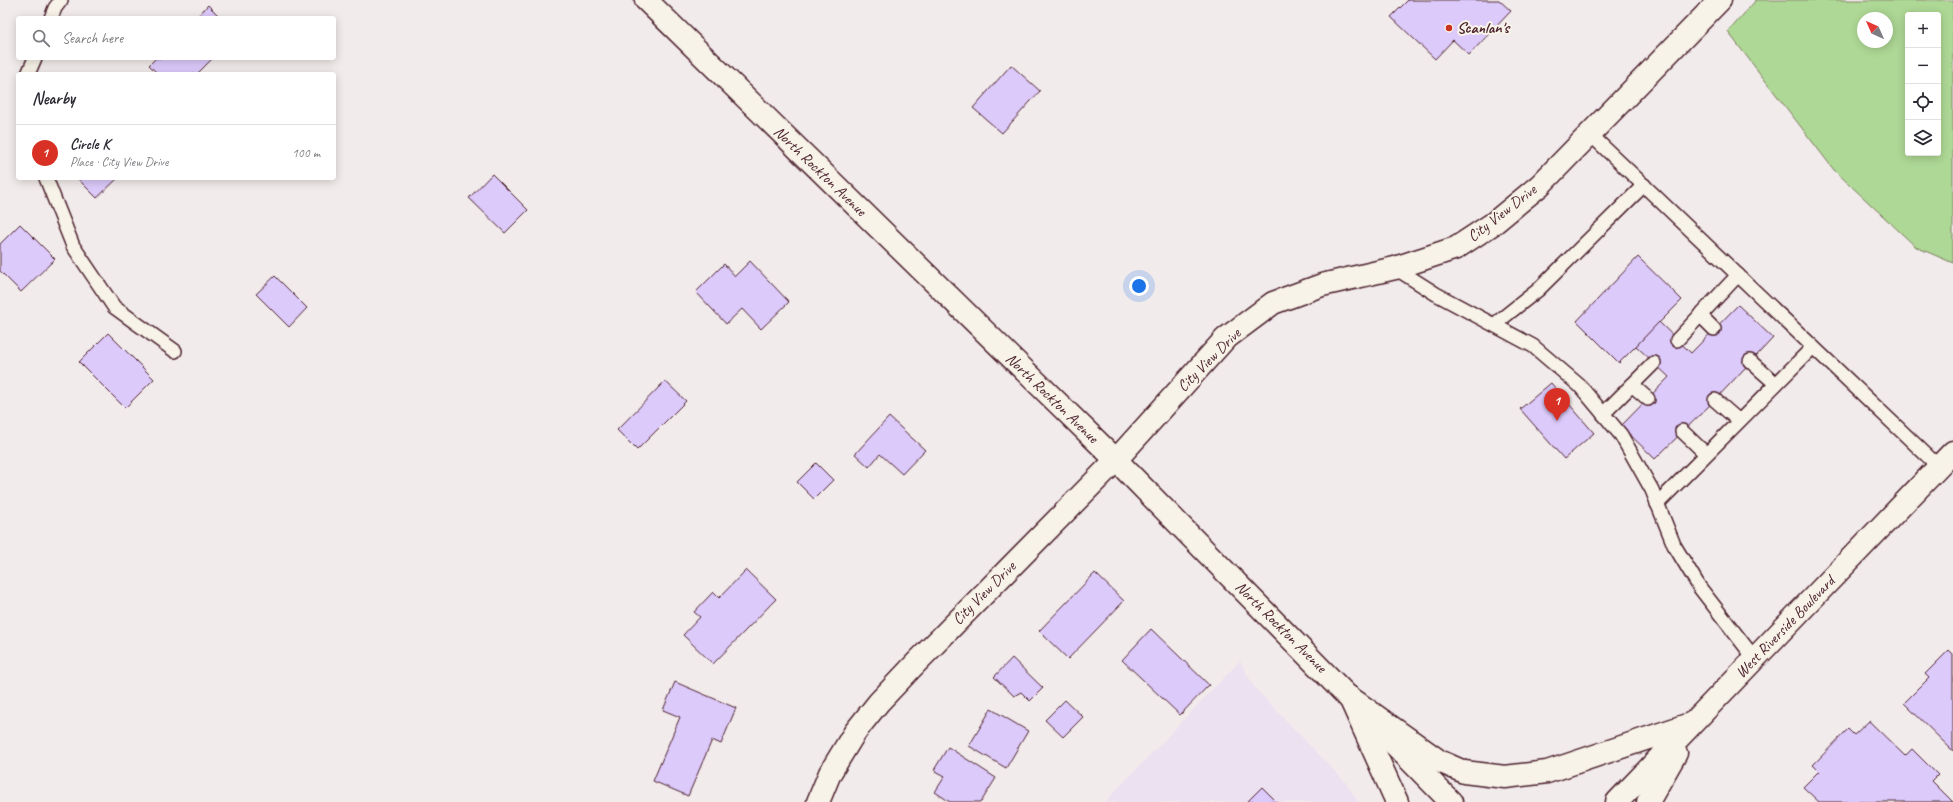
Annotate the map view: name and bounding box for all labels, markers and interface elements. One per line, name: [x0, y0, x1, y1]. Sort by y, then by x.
north arrow: [1857, 12, 1893, 48]
map controls: [1905, 12, 1941, 156]
button: +: [1905, 12, 1941, 48]
search box: [16, 16, 336, 60]
place label: Scanlan's: [1457, 18, 1511, 38]
marker: Scanlan's: [1444, 23, 1454, 33]
icon: search: [30, 27, 52, 49]
text: Search here: [62, 29, 123, 48]
button: −: [1905, 48, 1941, 84]
button: locate: [1905, 84, 1941, 120]
text: Nearby: [32, 88, 75, 109]
button: layers: [1905, 120, 1941, 156]
street label: North Rockton Avenue: [769, 122, 872, 222]
text: Circle K: [70, 135, 110, 154]
text: 1: [42, 145, 48, 161]
text: 100 m: [292, 145, 320, 161]
text: Place · City View Drive: [70, 154, 168, 170]
street label: City View Drive: [1464, 179, 1542, 246]
your location: [1129, 276, 1149, 296]
street label: City View Drive: [1173, 323, 1246, 396]
street label: North Rockton Avenue: [1001, 349, 1104, 449]
pin: 1: [1544, 388, 1570, 421]
street label: City View Drive: [948, 556, 1021, 629]
street label: West Riverside Boulevard: [1731, 570, 1841, 682]
street label: North Rockton Avenue: [1231, 577, 1332, 678]

